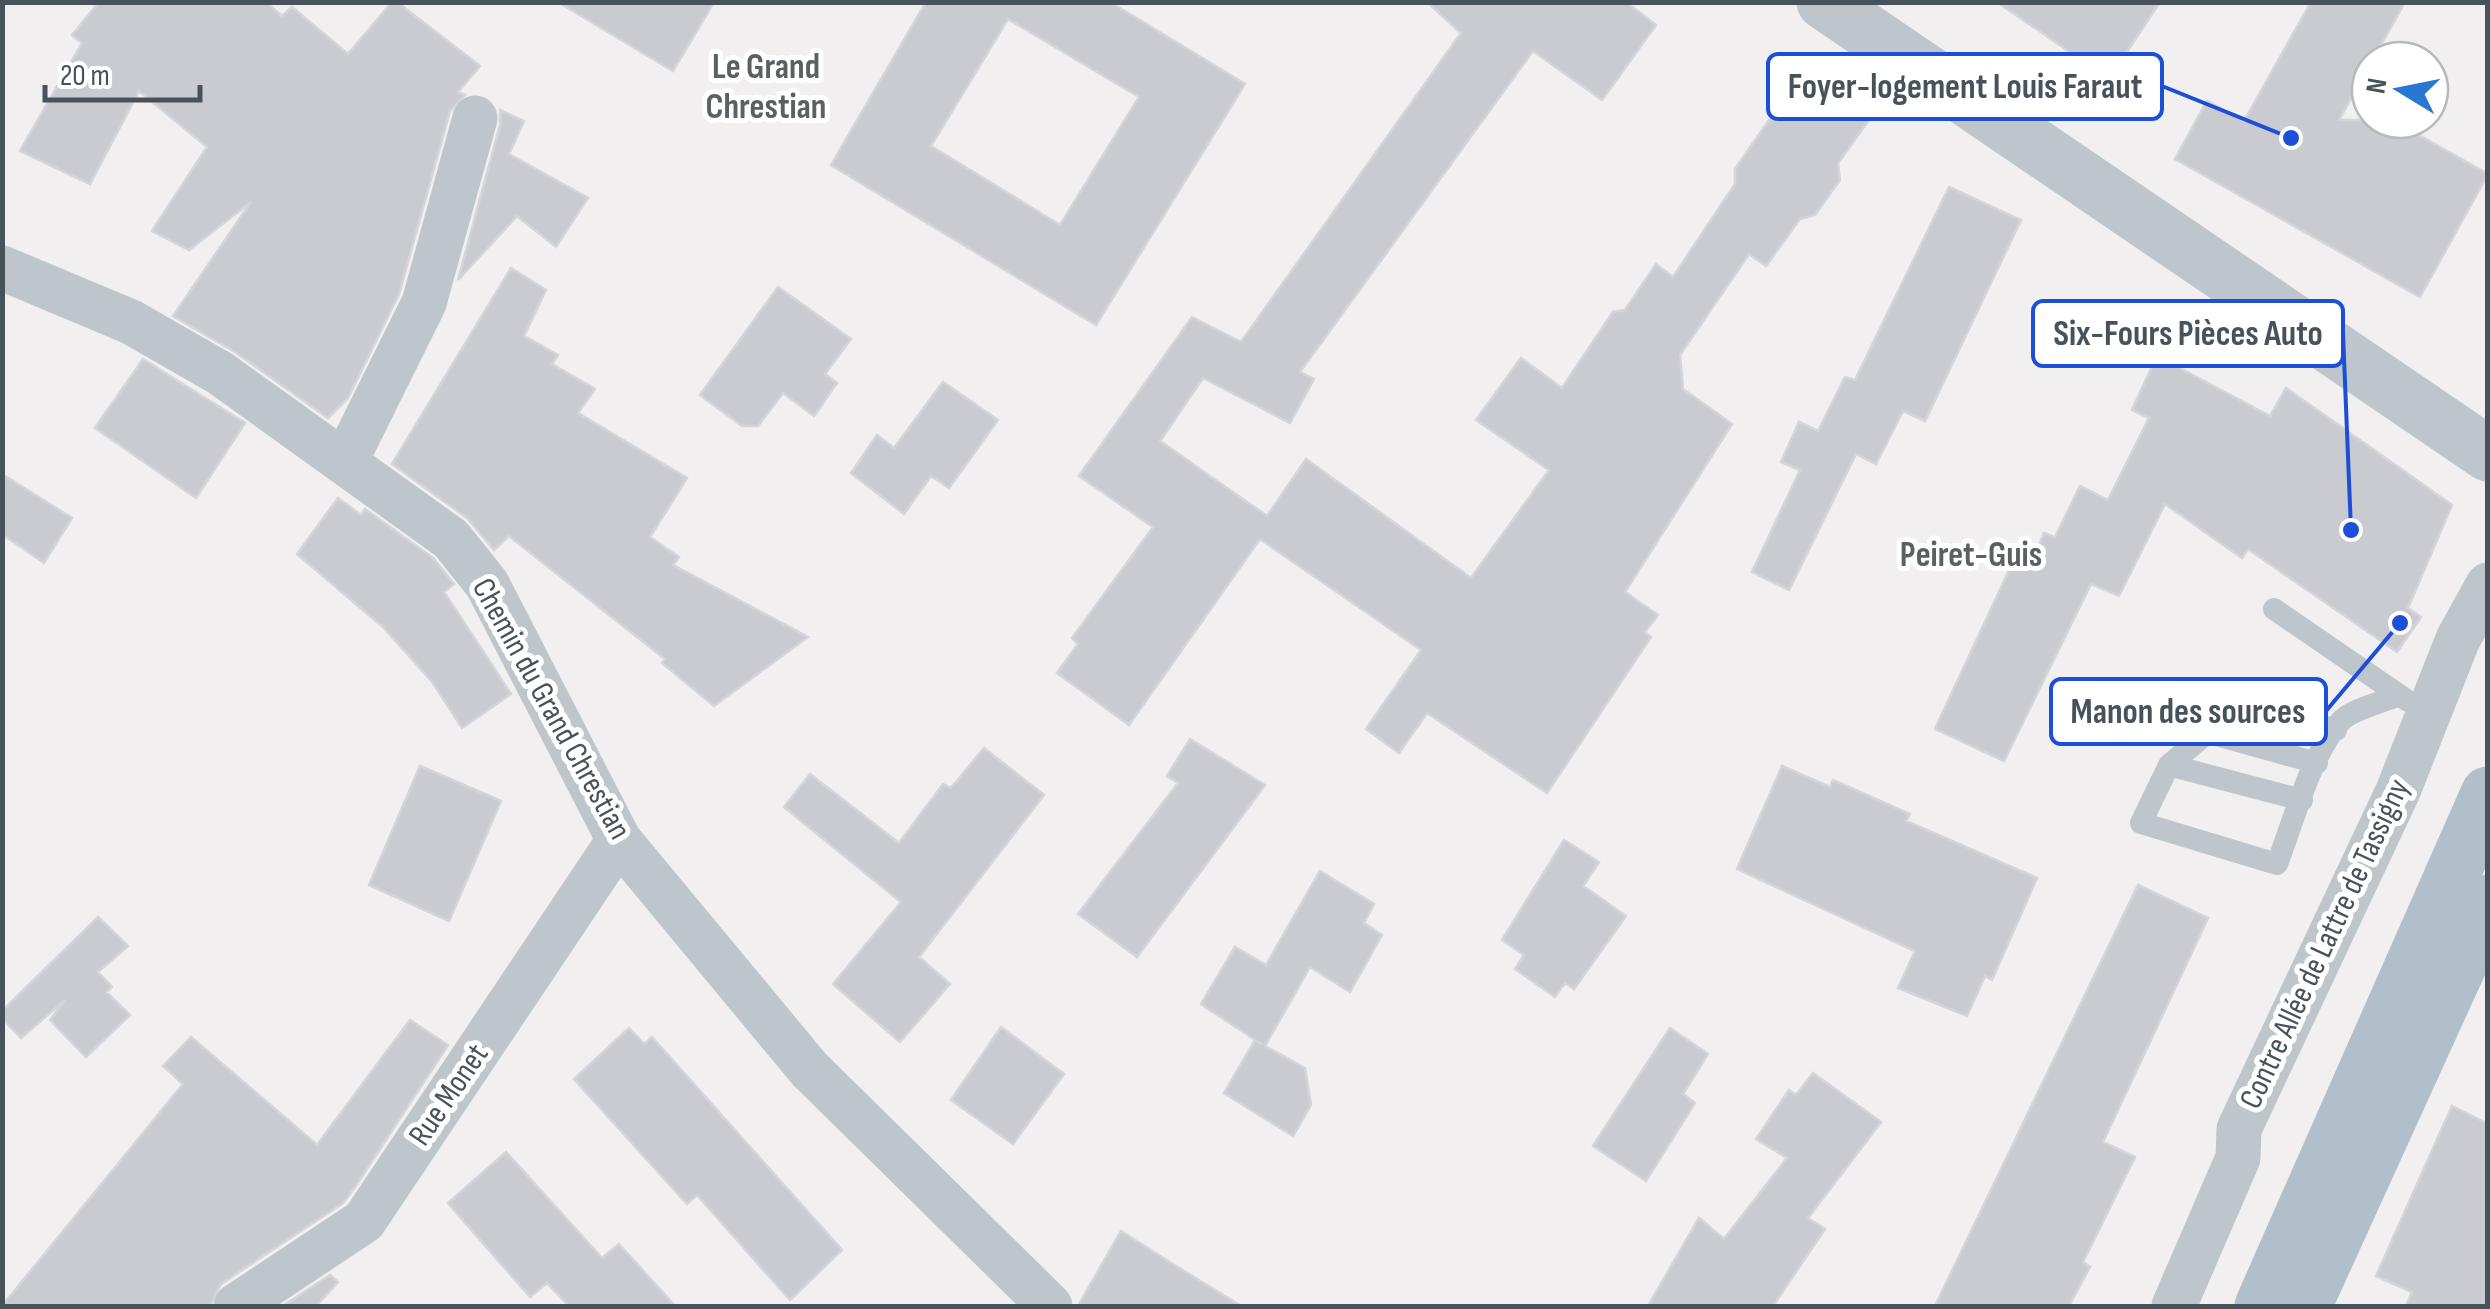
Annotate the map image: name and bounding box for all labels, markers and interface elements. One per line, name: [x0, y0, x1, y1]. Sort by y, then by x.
scale bar: [45, 40, 200, 102]
north arrow: [2350, 40, 2450, 140]
district label: Le Grand Chrestian: [706, 46, 826, 129]
callout: Foyer-logement Louis Faraut: [1768, 54, 2162, 119]
text: 20 m: [60, 58, 110, 94]
text: Foyer-logement Louis Faraut: [1788, 66, 2142, 109]
text: N: [2359, 76, 2394, 96]
callout: Six-Fours Pièces Auto: [2033, 301, 2343, 366]
text: Six-Fours Pièces Auto: [2053, 313, 2323, 356]
district label: Peiret-Guis: [1900, 534, 2042, 577]
street label: Chemin du Grand Chrestian: [463, 572, 639, 846]
callout: Manon des sources: [2051, 679, 2326, 744]
text: Manon des sources: [2071, 691, 2305, 734]
street label: Contre Allée de Lattre de Tassigny: [2231, 773, 2419, 1115]
street label: Rue Monet: [401, 1037, 497, 1153]

